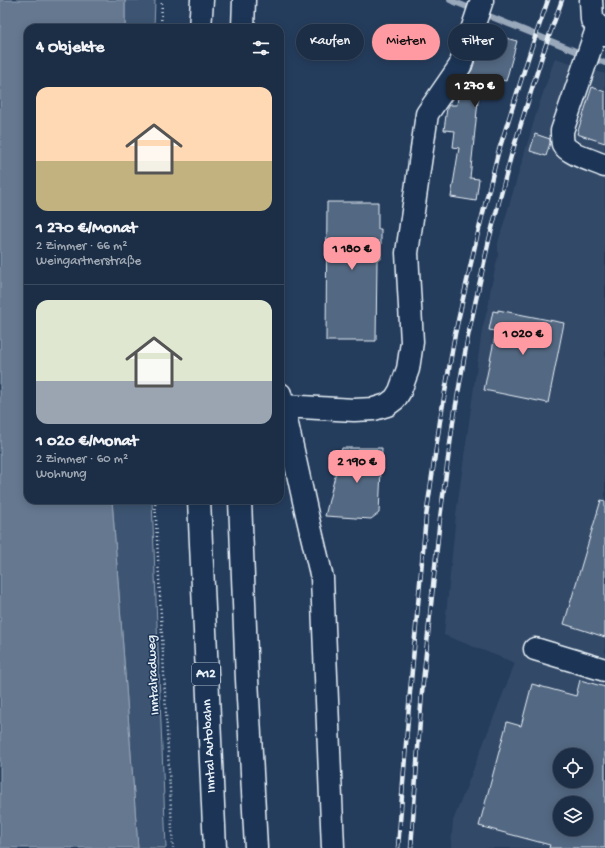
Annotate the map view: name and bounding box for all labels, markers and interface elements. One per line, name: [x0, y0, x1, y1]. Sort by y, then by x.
chip: Kaufen: [296, 24, 364, 60]
chip: Mieten: [372, 24, 440, 60]
chip: Filter: [448, 24, 507, 60]
icon: filters: [250, 37, 272, 59]
text: 4 Objekte: [36, 38, 104, 58]
pin: 1 270 €: [438, 74, 512, 108]
text: 1 270 €: [455, 79, 495, 94]
icon: home: [118, 113, 190, 185]
text: 1 270 €/Monat: [36, 219, 137, 239]
pin: 1 180 €: [315, 237, 389, 271]
text: 2 Zimmer · 66 m²: [36, 239, 127, 254]
text: 1 180 €: [333, 242, 371, 257]
text: Weingartnerstraße: [36, 254, 141, 269]
pin: 1 020 €: [486, 322, 560, 356]
icon: home: [118, 326, 190, 398]
text: 1 020 €: [503, 327, 543, 342]
text: 1 020 €/Monat: [36, 432, 138, 452]
pin: 2 190 €: [320, 450, 394, 484]
text: 2 Zimmer · 60 m²: [36, 452, 128, 467]
text: 2 190 €: [337, 455, 377, 470]
text: Wohnung: [36, 467, 87, 482]
street label: Inntalradweg: [143, 634, 165, 715]
road number: A12: [192, 663, 220, 685]
street label: Inntal Autobahn: [199, 698, 221, 793]
map controls: [553, 748, 593, 836]
button: locate: [553, 748, 593, 788]
button: layers: [553, 796, 593, 836]

